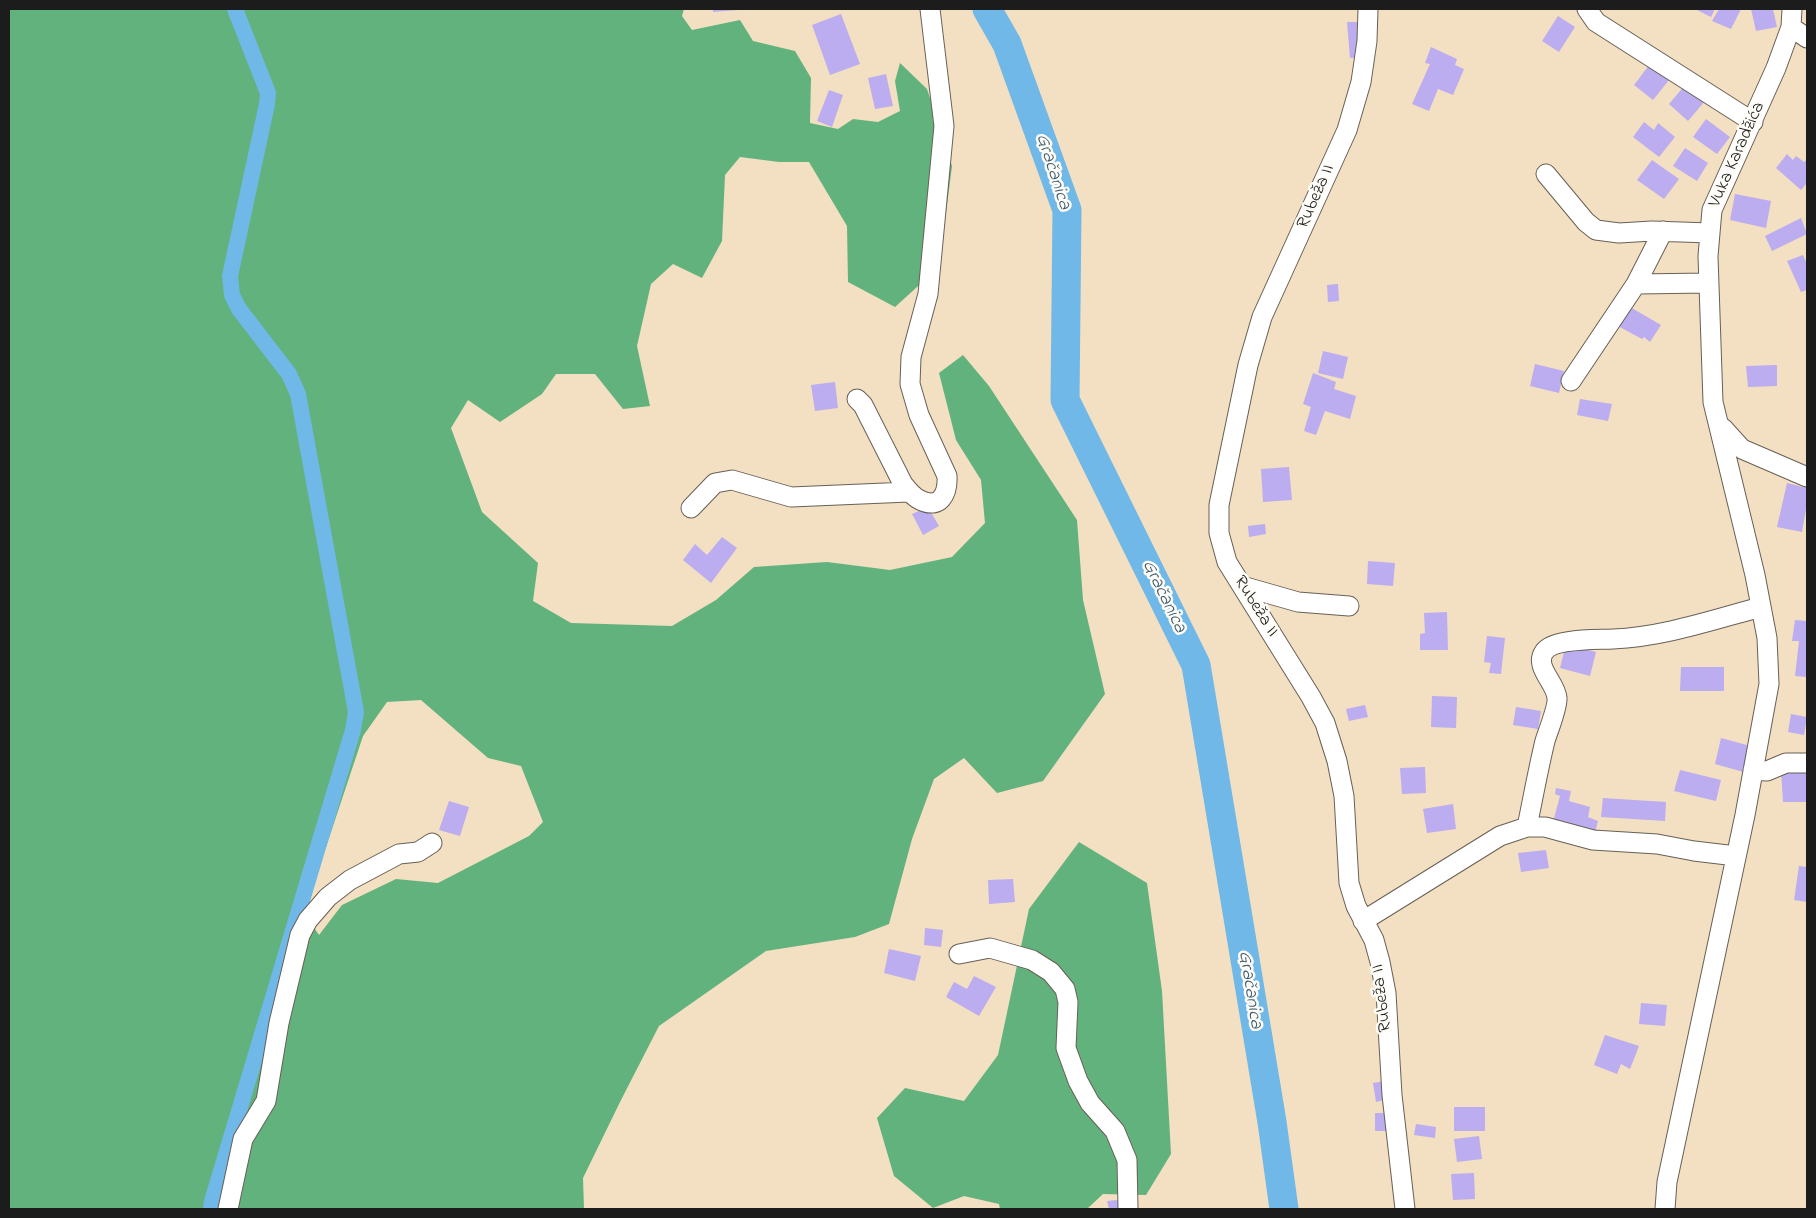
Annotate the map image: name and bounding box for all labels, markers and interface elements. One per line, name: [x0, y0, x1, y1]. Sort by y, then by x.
street label: Vuka Karadžića: [1705, 99, 1771, 211]
water label: Gračanica: [1029, 131, 1075, 213]
street label: Rubeža II: [1293, 162, 1341, 232]
water label: Gračanica: [1136, 557, 1190, 637]
street label: Rubeža II: [1228, 572, 1282, 642]
water label: Gračanica: [1232, 950, 1266, 1030]
street label: Rubeža II: [1368, 963, 1398, 1033]

